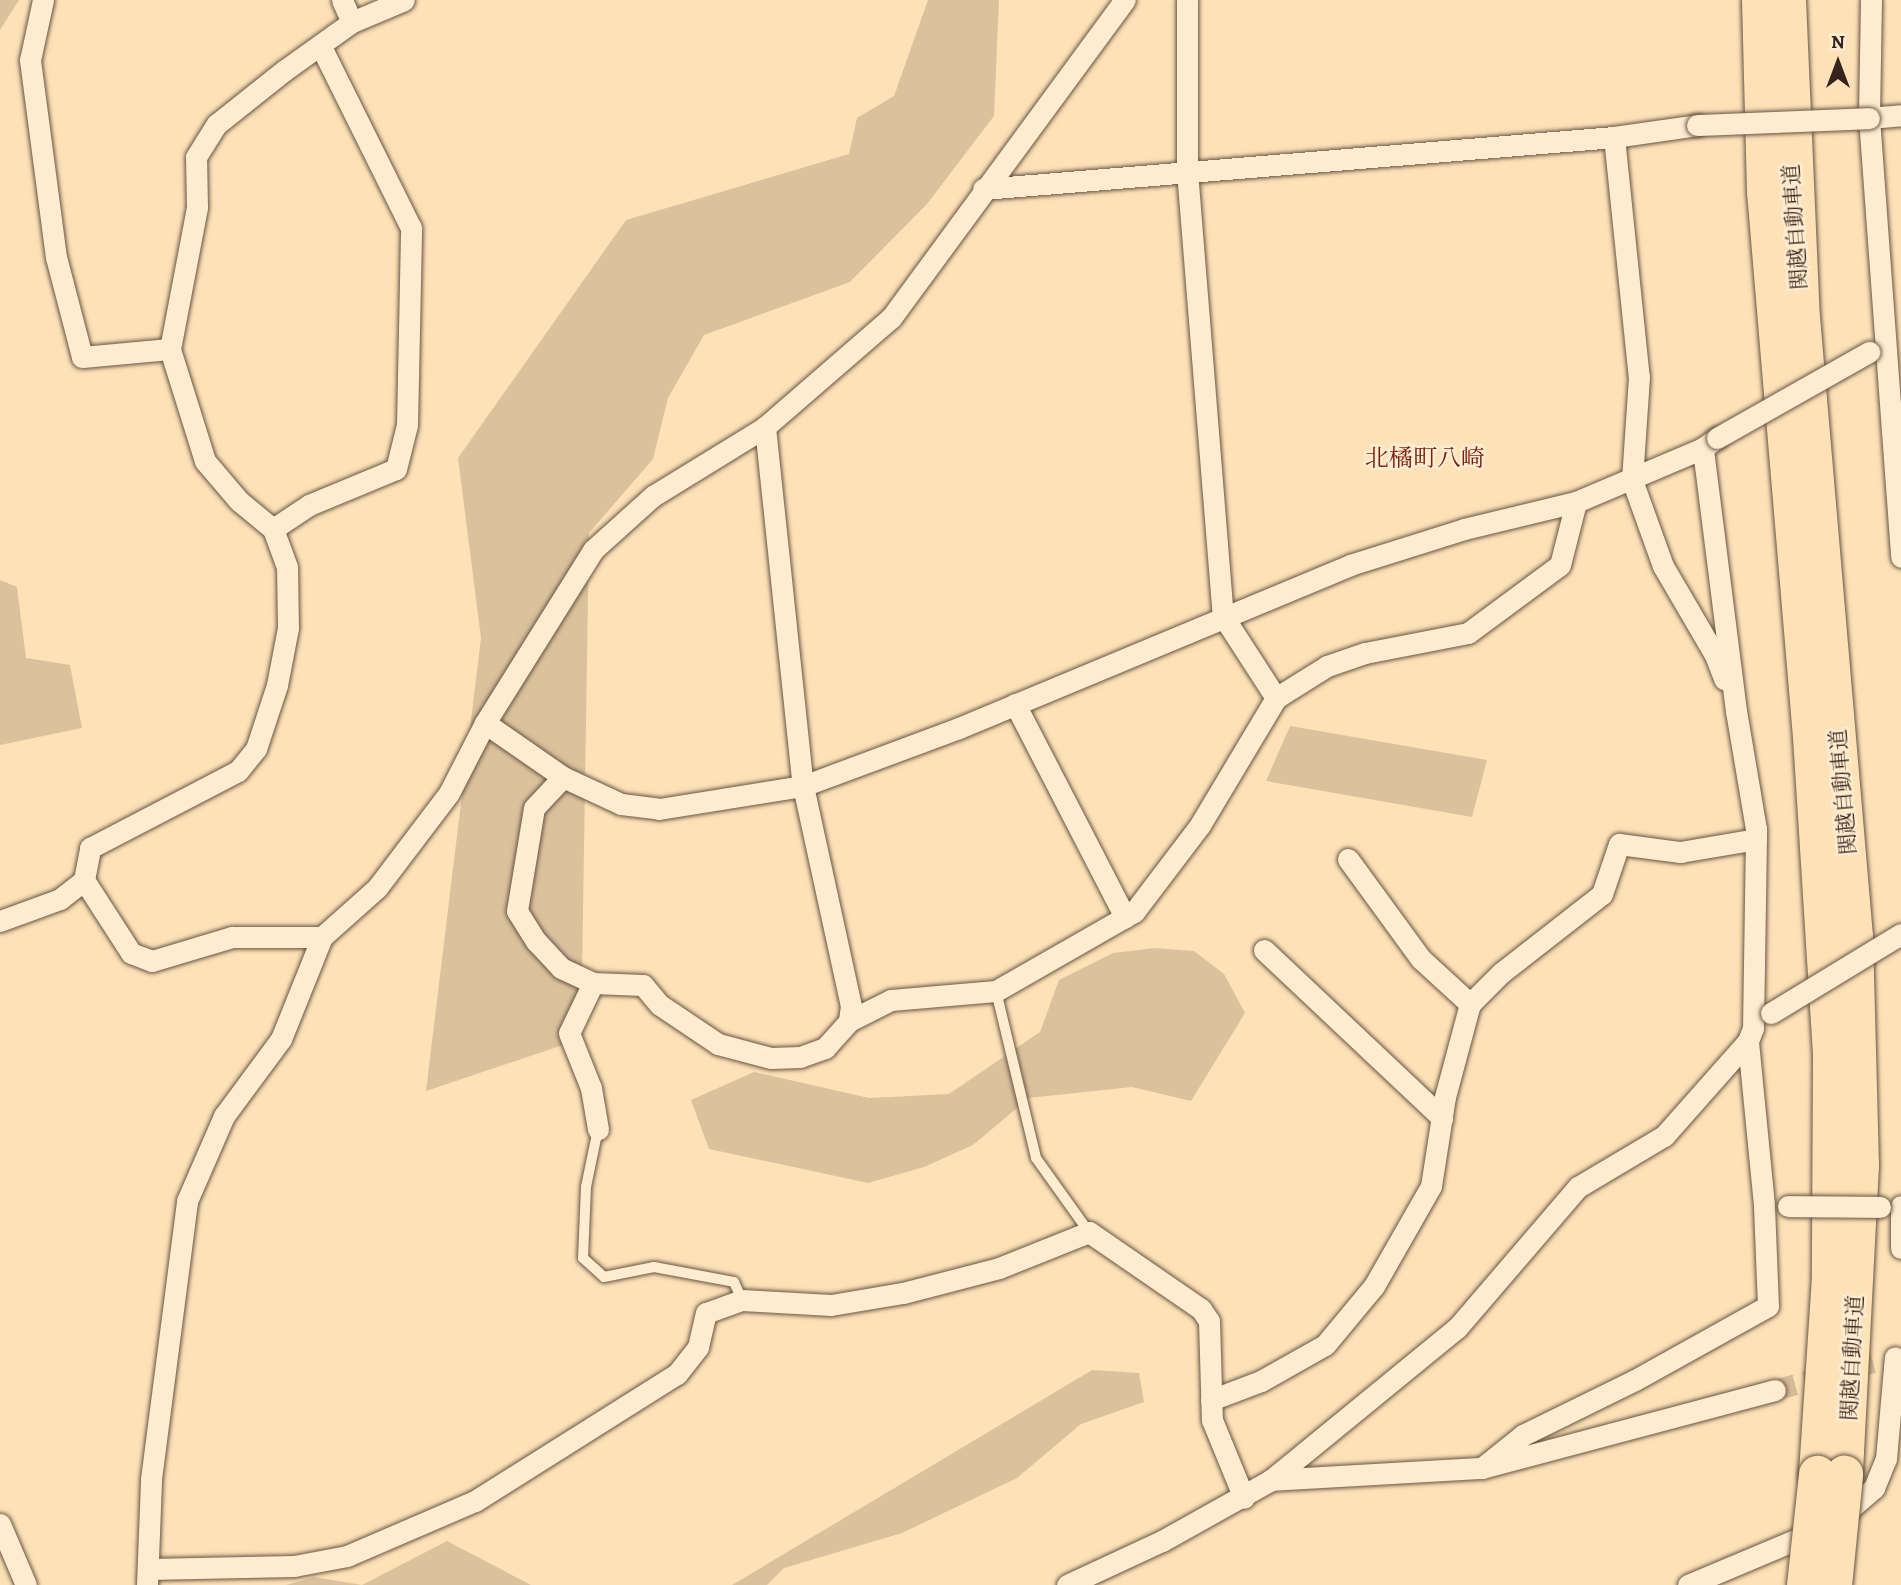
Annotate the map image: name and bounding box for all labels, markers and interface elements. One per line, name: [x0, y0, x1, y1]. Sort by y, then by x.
north arrow: [1803, 28, 1873, 98]
text: N: [1831, 29, 1845, 55]
street label: 関越自動車道: [1778, 163, 1812, 291]
district label: 北橘町八崎: [1365, 445, 1485, 473]
street label: 関越自動車道: [1825, 728, 1861, 856]
street label: 関越自動車道: [1836, 1294, 1868, 1422]

